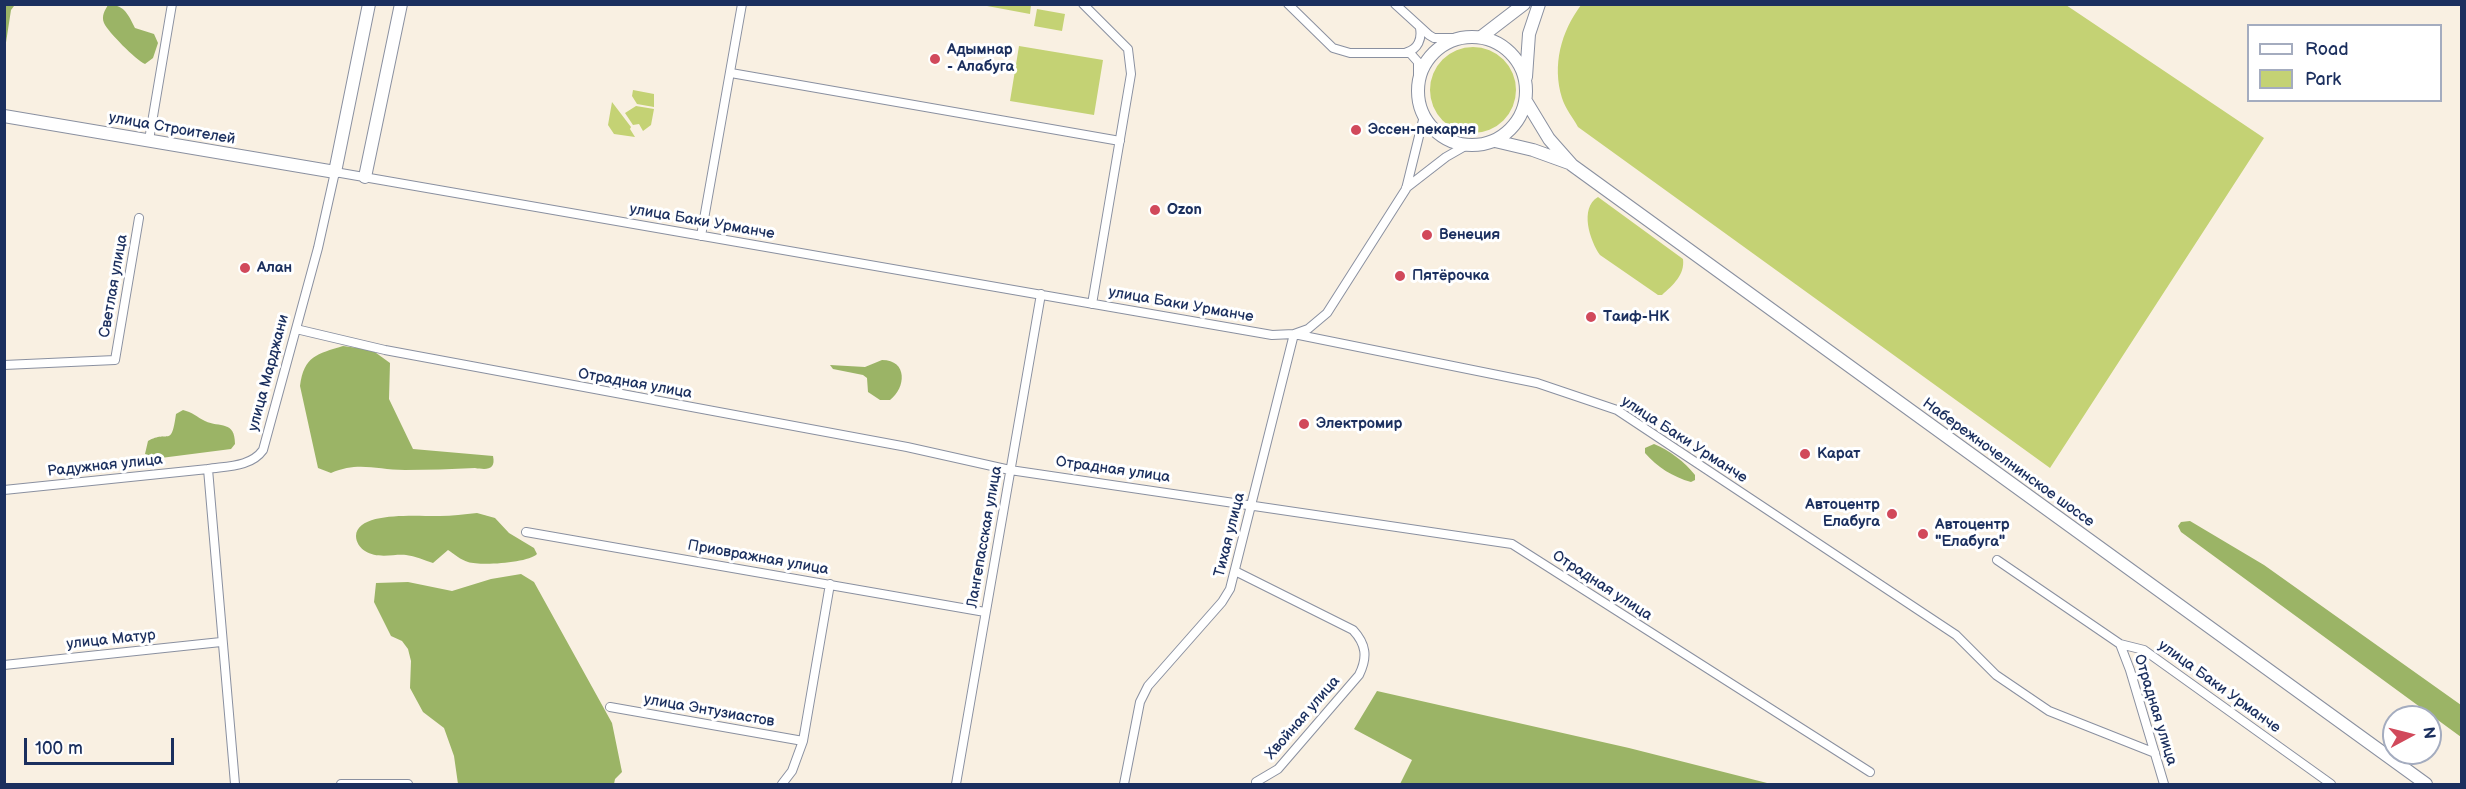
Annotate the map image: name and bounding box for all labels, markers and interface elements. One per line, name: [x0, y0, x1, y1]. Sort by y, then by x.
legend: [2247, 24, 2442, 102]
text: Road: [2305, 39, 2349, 60]
place label: Адымнар - Алабуга: [947, 41, 1014, 76]
marker: Адымнар - Алабуга: [928, 52, 942, 66]
text: Park: [2305, 69, 2341, 90]
street label: улица Строителей: [107, 109, 237, 149]
place label: Эссен-пекарня: [1368, 121, 1476, 139]
marker: Эссен-пекарня: [1349, 123, 1363, 137]
street label: улица Баки Урманче: [628, 200, 776, 244]
place label: Ozon: [1167, 201, 1202, 219]
marker: Ozon: [1148, 203, 1162, 217]
place label: Венеция: [1439, 226, 1500, 244]
marker: Венеция: [1420, 228, 1434, 242]
street label: Светлая улица: [96, 233, 132, 339]
place label: Алан: [257, 259, 292, 277]
marker: Алан: [238, 261, 252, 275]
place label: Пятёрочка: [1412, 267, 1489, 285]
marker: Пятёрочка: [1393, 269, 1407, 283]
street label: улица Баки Урманче: [1107, 283, 1255, 327]
place label: Таиф-НК: [1603, 308, 1669, 326]
marker: Таиф-НК: [1584, 310, 1598, 324]
street label: улица Марджани: [245, 313, 293, 433]
street label: Отрадная улица: [577, 365, 693, 403]
street label: улица Баки Урманче: [1618, 392, 1750, 488]
street label: Набережночелнинское шоссе: [1919, 395, 2097, 531]
place label: Электромир: [1316, 415, 1402, 433]
marker: Электромир: [1297, 417, 1311, 431]
place label: Карат: [1817, 445, 1860, 463]
marker: Карат: [1798, 447, 1812, 461]
street label: Радужная улица: [46, 451, 164, 481]
street label: Отрадная улица: [1055, 453, 1171, 487]
street label: Лангепасская улица: [964, 465, 1006, 609]
street label: Тихая улица: [1211, 491, 1249, 579]
place label: Автоцентр Елабуга: [1805, 496, 1880, 531]
marker: Автоцентр Елабуга: [1885, 507, 1899, 521]
place label: Автоцентр "Елабуга": [1935, 516, 2010, 551]
marker: Автоцентр "Елабуга": [1916, 527, 1930, 541]
street label: Приовражная улица: [686, 537, 830, 579]
street label: Отрадная улица: [1549, 547, 1655, 625]
street label: улица Матур: [66, 626, 156, 654]
street label: улица Баки Урманче: [2154, 637, 2284, 737]
street label: Отрадная улица: [2130, 652, 2180, 768]
street label: Хвойная улица: [1262, 673, 1344, 763]
street label: улица Энтузиастов: [642, 691, 776, 731]
north arrow: [2382, 705, 2442, 765]
scale bar: [27, 726, 177, 764]
text: N: [2418, 726, 2439, 740]
text: 100 m: [35, 738, 83, 759]

